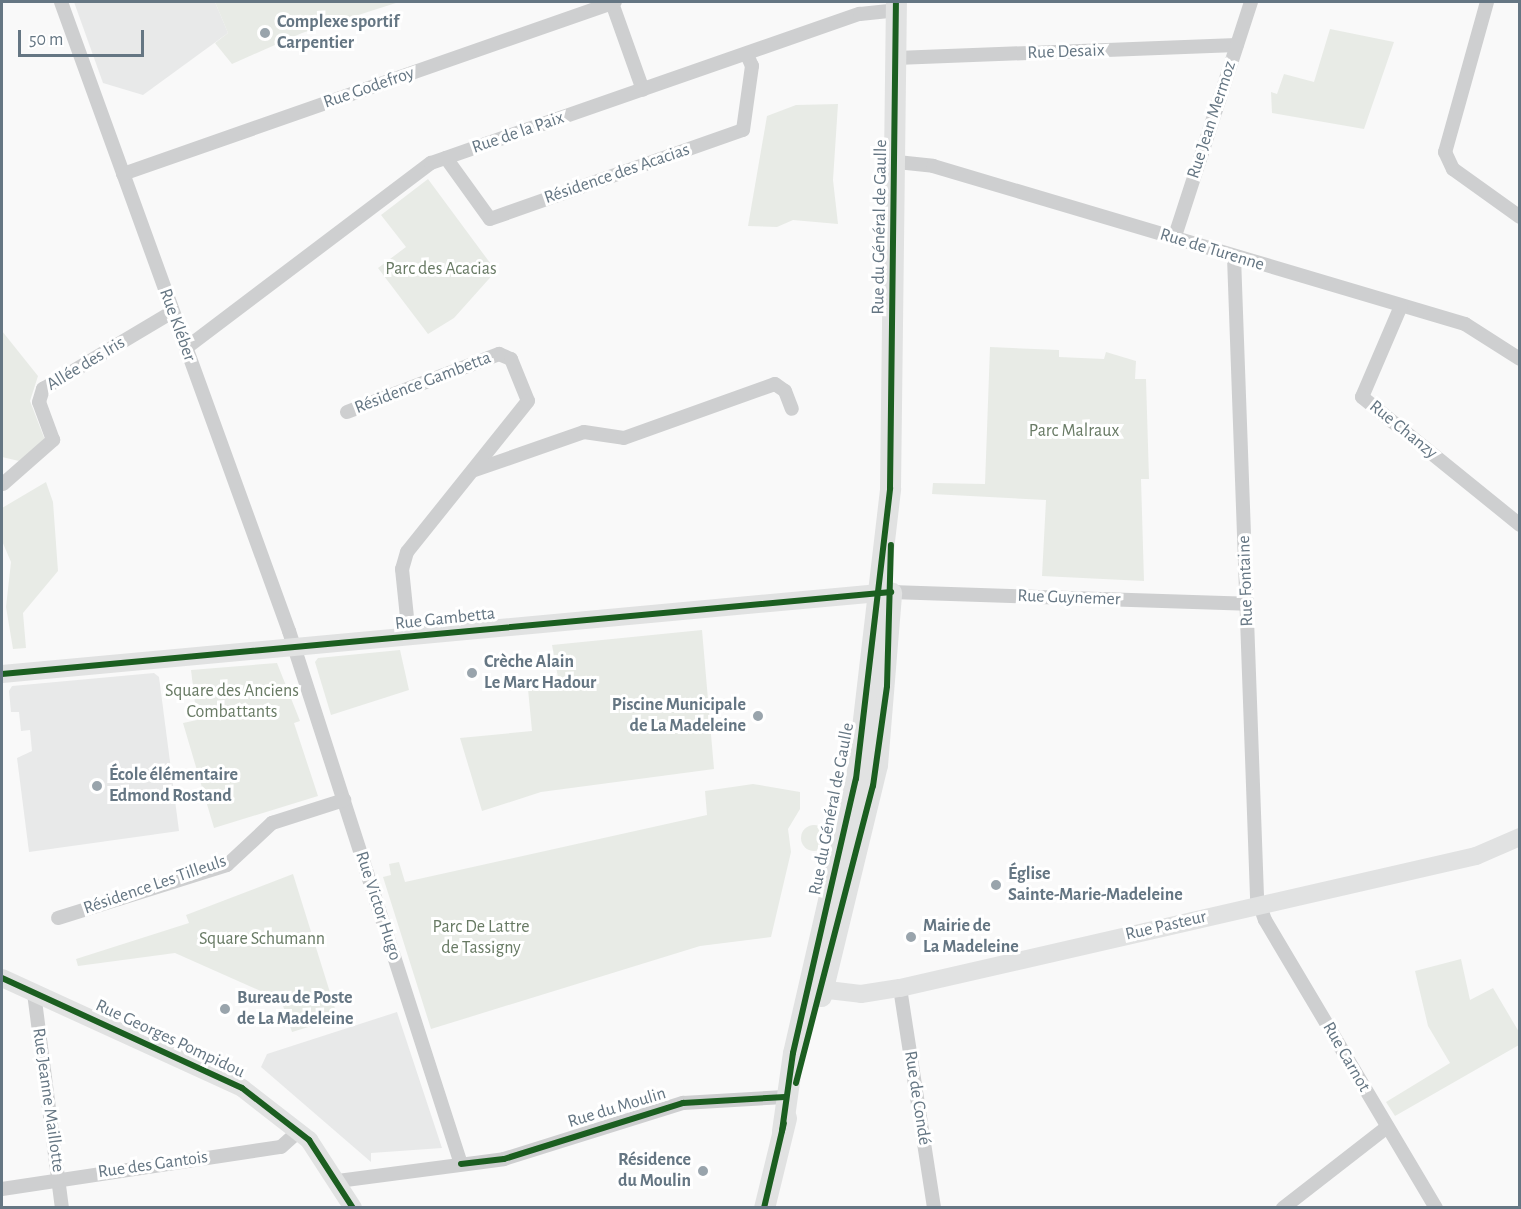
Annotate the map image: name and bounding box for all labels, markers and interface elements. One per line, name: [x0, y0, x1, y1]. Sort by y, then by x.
place label: Complexe sportif Carpentier: [277, 12, 399, 54]
scale bar: [21, 18, 147, 56]
marker: Complexe sportif Carpentier: [258, 26, 272, 40]
text: 50 m: [29, 31, 63, 49]
street label: Rue Desaix: [1027, 40, 1105, 64]
street label: Rue Jean Mermoz: [1183, 58, 1241, 182]
street label: Rue Godefroy: [321, 62, 417, 114]
street label: Rue de la Paix: [469, 107, 567, 159]
street label: Résidence des Acacias: [541, 139, 693, 209]
street label: Rue du Général de Gaulle: [868, 139, 892, 315]
street label: Rue de Turenne: [1157, 224, 1267, 276]
park label: Parc des Acacias: [385, 258, 497, 280]
street label: Rue Kléber: [154, 286, 200, 364]
street label: Allée des Iris: [43, 332, 129, 396]
street label: Résidence Gambetta: [352, 347, 494, 419]
street label: Rue Chanzy: [1365, 396, 1441, 464]
park label: Parc Malraux: [1029, 420, 1119, 442]
street label: Rue Fontaine: [1234, 535, 1258, 627]
street label: Rue Guynemer: [1017, 585, 1121, 611]
street label: Rue Gambetta: [394, 603, 496, 635]
place label: Crèche Alain Le Marc Hadour: [484, 652, 596, 694]
marker: Crèche Alain Le Marc Hadour: [465, 666, 479, 680]
park label: Square des Anciens Combattants: [165, 681, 299, 724]
place label: Piscine Municipale de La Madeleine: [612, 695, 746, 738]
marker: Piscine Municipale de La Madeleine: [751, 709, 765, 723]
street label: Rue du Général de Gaulle: [805, 721, 859, 897]
place label: École élémentaire Edmond Rostand: [109, 765, 238, 808]
marker: École élémentaire Edmond Rostand: [90, 779, 104, 793]
street label: Rue Victor Hugo: [350, 849, 406, 963]
street label: Résidence Les Tilleuls: [81, 850, 229, 920]
place label: Église Sainte-Marie-Madeleine: [1008, 864, 1183, 906]
marker: Église Sainte-Marie-Madeleine: [989, 878, 1003, 892]
street label: Rue Pasteur: [1123, 906, 1209, 946]
place label: Mairie de La Madeleine: [923, 916, 1019, 958]
park label: Parc De Lattre de Tassigny: [432, 917, 530, 960]
park label: Square Schumann: [199, 928, 325, 950]
marker: Mairie de La Madeleine: [904, 930, 918, 944]
place label: Bureau de Poste de La Madeleine: [237, 988, 354, 1030]
street label: Rue Georges Pompidou: [92, 995, 248, 1083]
marker: Bureau de Poste de La Madeleine: [218, 1002, 232, 1016]
street label: Rue Carnot: [1317, 1018, 1375, 1096]
street label: Rue Jeanne Maillotte: [27, 1027, 69, 1173]
street label: Rue de Condé: [899, 1049, 935, 1147]
street label: Rue du Moulin: [565, 1083, 669, 1133]
street label: Rue des Gantois: [97, 1147, 209, 1183]
place label: Résidence du Moulin: [618, 1150, 691, 1192]
marker: Résidence du Moulin: [696, 1164, 710, 1178]

